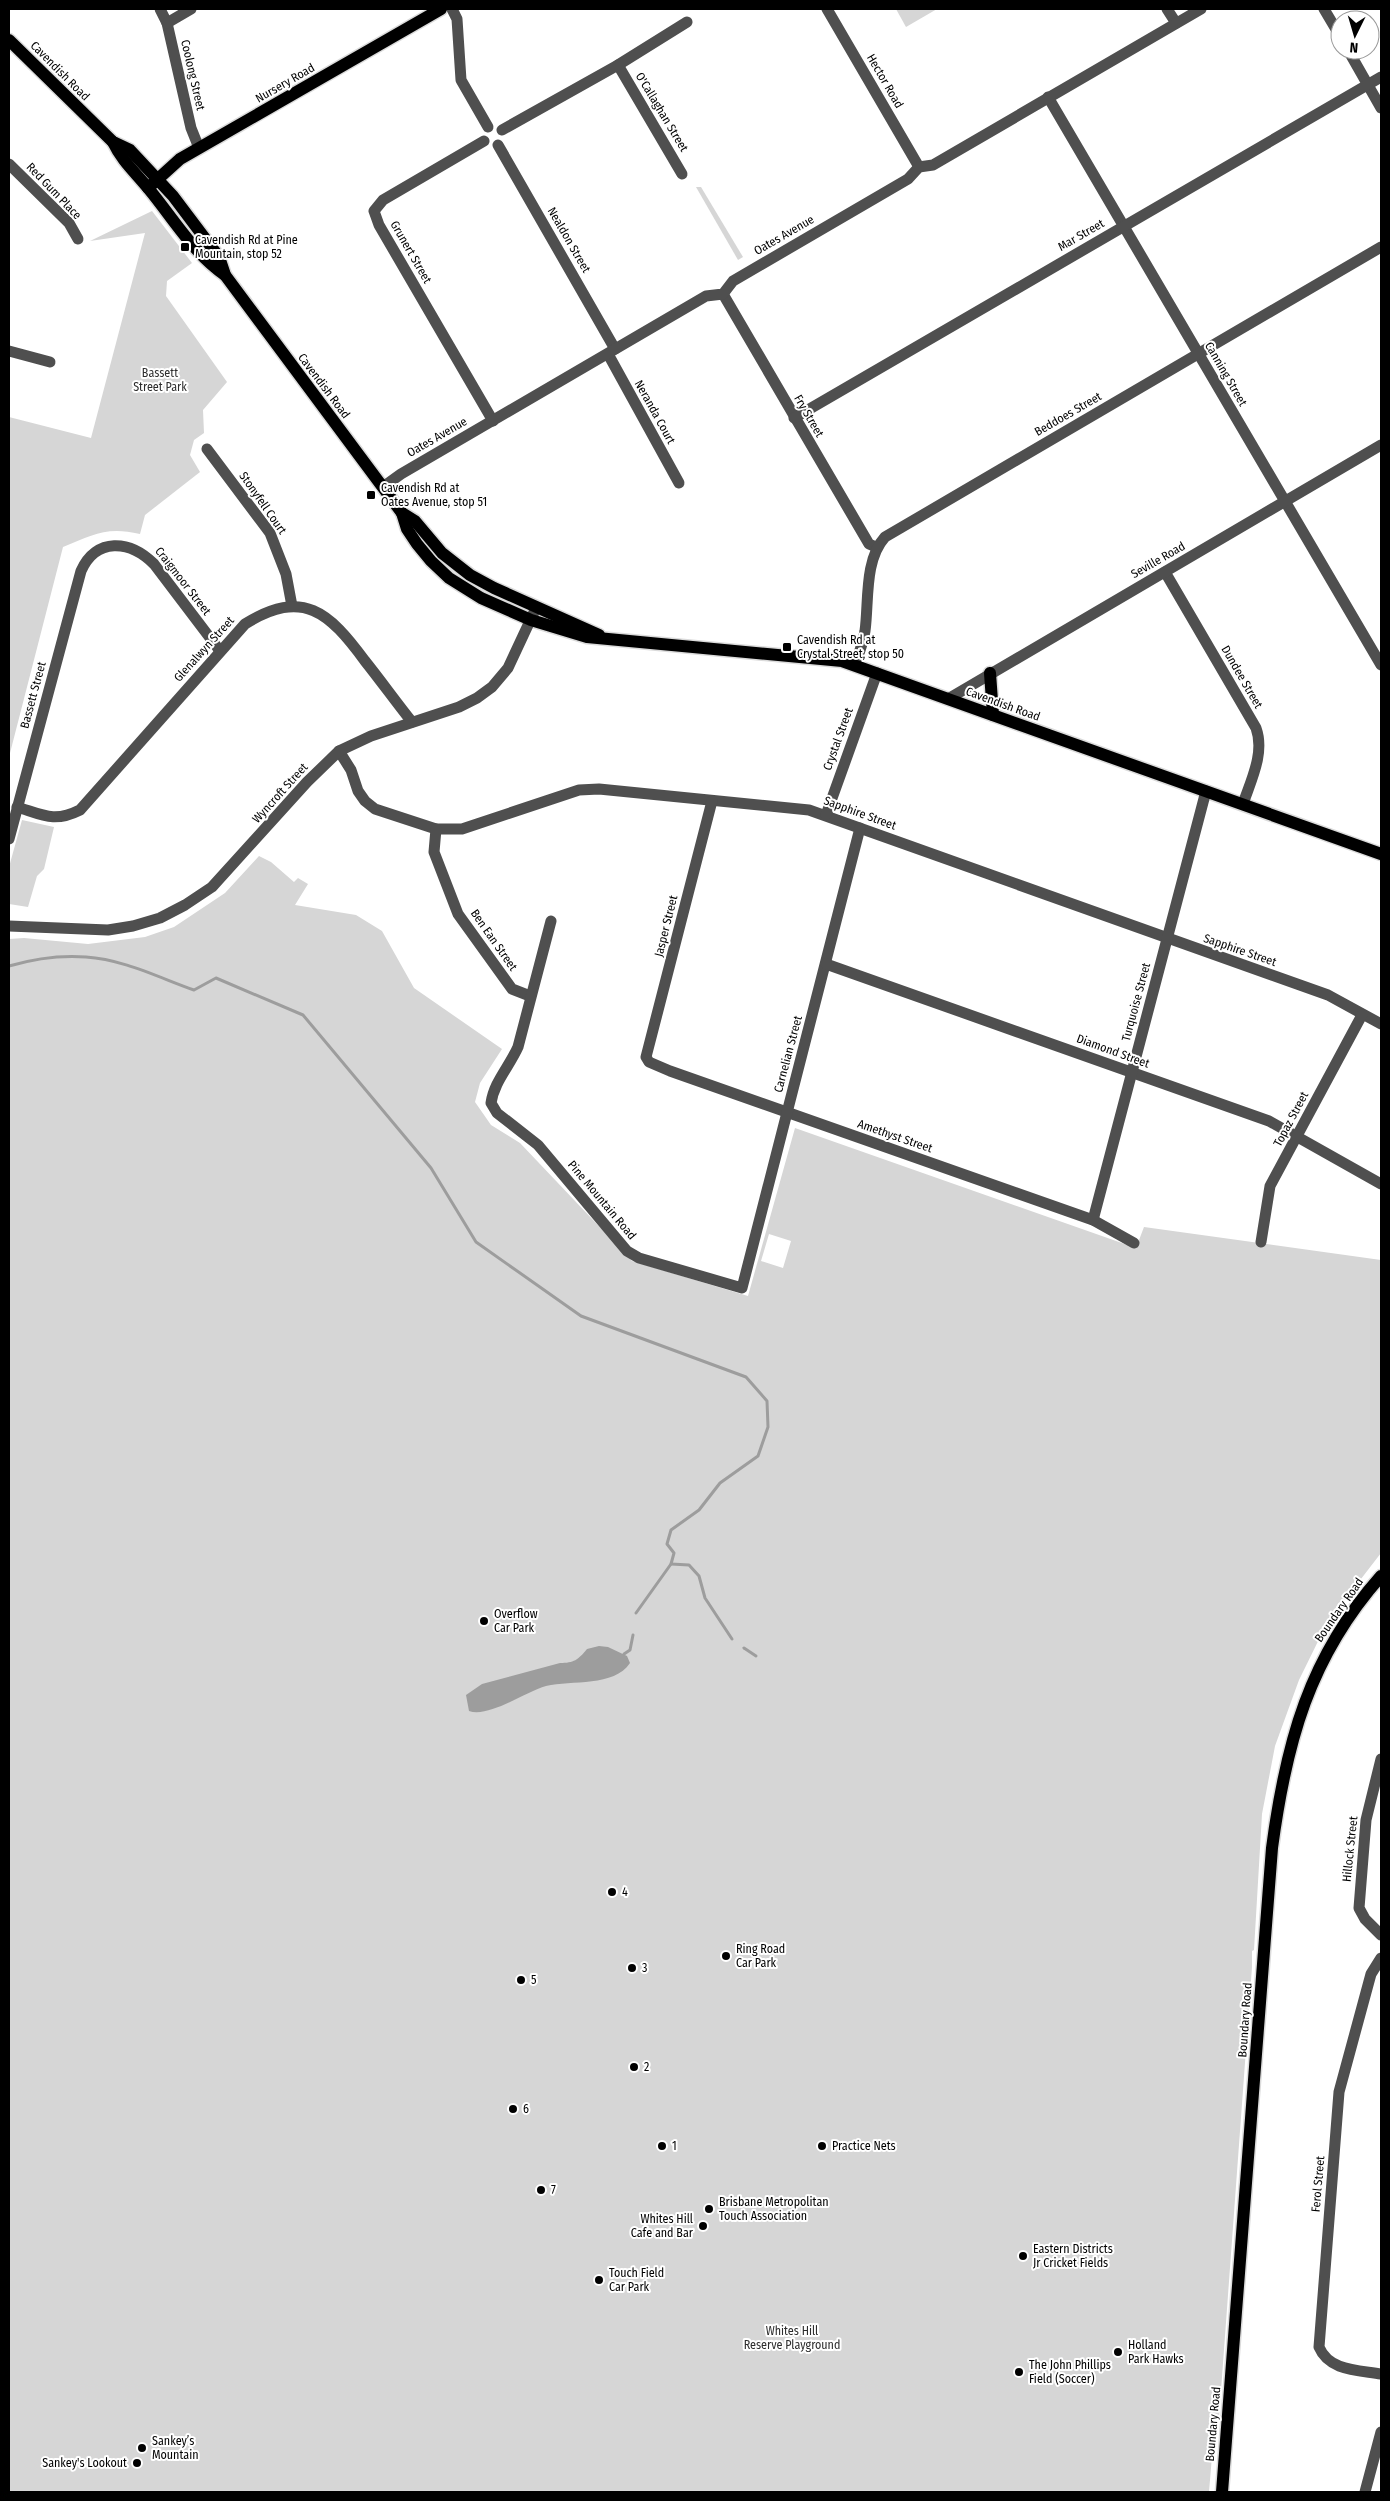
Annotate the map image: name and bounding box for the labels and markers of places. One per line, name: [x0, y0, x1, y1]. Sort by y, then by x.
place label: Cavendish Rd at Pine Mountain, stop 52: [195, 233, 298, 261]
marker: Cavendish Rd at Pine Mountain, stop 52: [179, 241, 191, 253]
place label: Cavendish Rd at Oates Avenue, stop 51: [381, 481, 487, 509]
marker: Cavendish Rd at Oates Avenue, stop 51: [365, 489, 377, 501]
place label: Cavendish Rd at Crystal Street, stop 50: [797, 633, 904, 661]
marker: Cavendish Rd at Crystal Street, stop 50: [781, 641, 793, 653]
place label: Overflow Car Park: [494, 1607, 538, 1635]
marker: Overflow Car Park: [478, 1615, 490, 1627]
place label: 4: [622, 1885, 628, 1899]
marker: 4: [606, 1886, 618, 1898]
place label: Ring Road Car Park: [736, 1942, 785, 1970]
marker: Ring Road Car Park: [720, 1950, 732, 1962]
place label: 3: [642, 1961, 647, 1975]
marker: 3: [626, 1962, 638, 1974]
place label: 5: [531, 1973, 537, 1987]
marker: 5: [515, 1974, 527, 1986]
place label: 2: [644, 2060, 649, 2074]
marker: 2: [628, 2061, 640, 2073]
place label: 6: [523, 2102, 529, 2116]
marker: 6: [507, 2103, 519, 2115]
place label: 1: [672, 2139, 677, 2153]
place label: Practice Nets: [832, 2139, 896, 2153]
marker: 1: [656, 2140, 668, 2152]
marker: Practice Nets: [816, 2140, 828, 2152]
place label: 7: [551, 2183, 556, 2197]
marker: 7: [535, 2184, 547, 2196]
place label: Brisbane Metropolitan Touch Association: [719, 2195, 829, 2223]
marker: Brisbane Metropolitan Touch Association: [703, 2203, 715, 2215]
place label: Whites Hill Cafe and Bar: [631, 2212, 694, 2240]
marker: Whites Hill Cafe and Bar: [697, 2220, 709, 2232]
place label: Eastern Districts Jr Cricket Fields: [1033, 2242, 1113, 2270]
marker: Eastern Districts Jr Cricket Fields: [1017, 2250, 1029, 2262]
place label: Touch Field Car Park: [609, 2266, 664, 2294]
marker: Touch Field Car Park: [593, 2274, 605, 2286]
place label: Holland Park Hawks: [1128, 2338, 1184, 2366]
marker: Holland Park Hawks: [1112, 2346, 1124, 2358]
place label: The John Phillips Field (Soccer): [1029, 2358, 1111, 2386]
marker: The John Phillips Field (Soccer): [1013, 2366, 1025, 2378]
place label: Sankey’s Mountain: [152, 2434, 199, 2462]
marker: Sankey’s Mountain: [136, 2442, 148, 2454]
place label: Sankey's Lookout: [42, 2456, 127, 2470]
marker: Sankey's Lookout: [131, 2457, 143, 2469]

